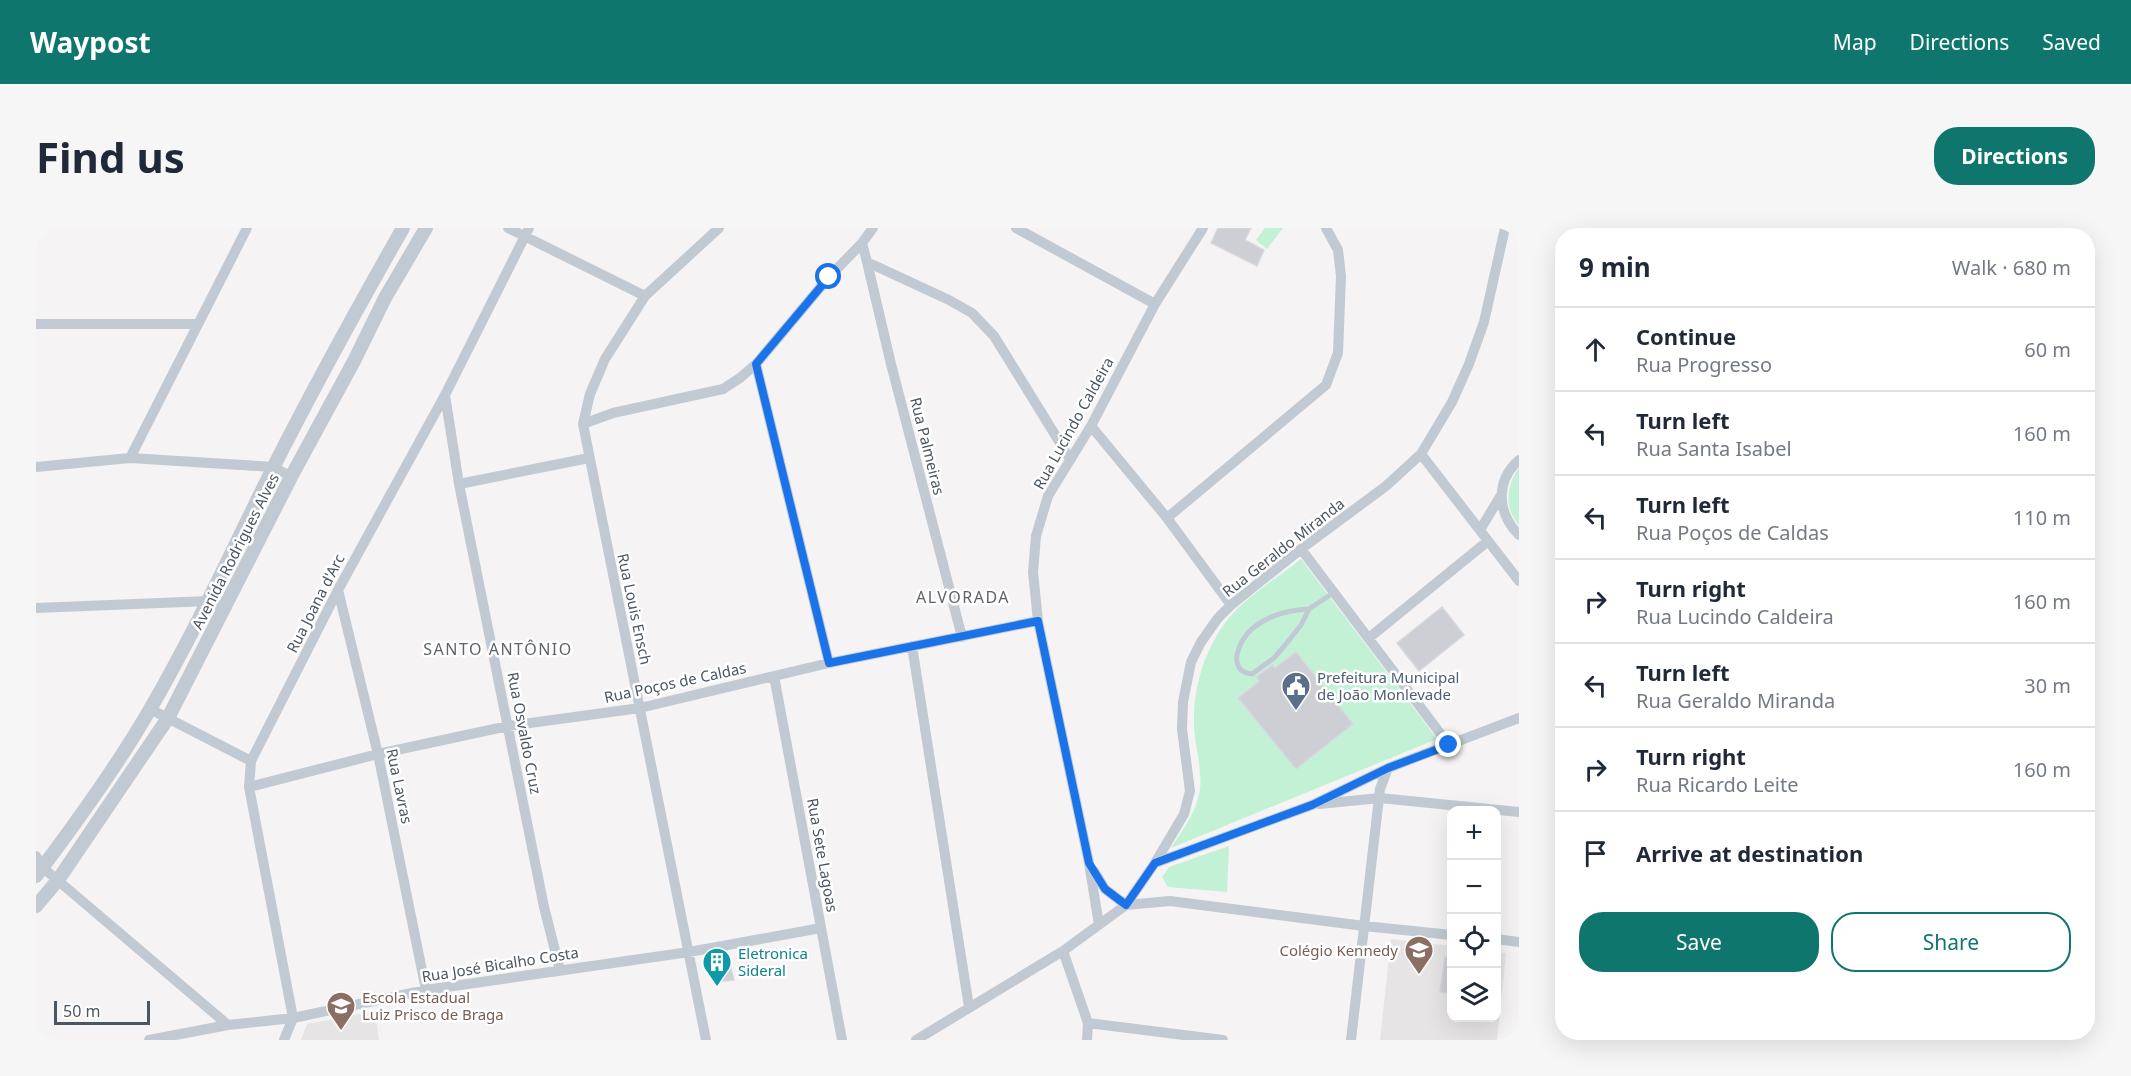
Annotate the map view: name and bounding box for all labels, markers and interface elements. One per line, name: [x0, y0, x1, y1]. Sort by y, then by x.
text: Waypost: [30, 23, 151, 61]
text: Map: [1833, 28, 1877, 56]
text: Directions: [1910, 28, 2009, 56]
text: Saved: [2042, 28, 2101, 56]
button: Directions: [1934, 127, 2095, 185]
text: Find us: [36, 128, 185, 185]
text: 9 min: [1579, 249, 1651, 285]
text: Walk · 680 m: [1952, 254, 2071, 281]
route start: [815, 263, 841, 289]
text: Continue: [1636, 321, 1736, 351]
icon: ahead: [1579, 333, 1612, 366]
text: 60 m: [2024, 336, 2071, 363]
text: Rua Progresso: [1636, 351, 1772, 378]
street label: Rua Lucindo Caldeira: [1028, 353, 1118, 493]
street label: Rua Palmeiras: [906, 395, 950, 497]
text: Turn left: [1636, 405, 1730, 435]
icon: left: [1579, 417, 1612, 450]
text: 160 m: [2013, 420, 2071, 447]
text: Rua Santa Isabel: [1636, 435, 1792, 462]
street label: Avenida Rodrigues Alves: [187, 469, 283, 633]
text: Turn left: [1636, 489, 1730, 519]
street label: Rua Geraldo Miranda: [1218, 493, 1348, 601]
icon: left: [1579, 501, 1612, 534]
text: 110 m: [2013, 504, 2071, 531]
text: Rua Poços de Caldas: [1636, 519, 1829, 546]
street label: Rua Joana d'Arc: [281, 550, 349, 656]
street label: Rua Louis Ensch: [613, 551, 657, 667]
text: Turn right: [1636, 573, 1746, 603]
icon: right: [1579, 585, 1612, 618]
district label: ALVORADA: [916, 586, 1010, 608]
text: 160 m: [2013, 588, 2071, 615]
text: Rua Lucindo Caldeira: [1636, 603, 1834, 630]
district label: SANTO ANTÔNIO: [423, 638, 573, 660]
street label: Rua Poços de Caldas: [602, 657, 748, 707]
text: Turn left: [1636, 657, 1730, 687]
place label: Prefeitura Municipal de João Monlevade: [1317, 667, 1459, 704]
icon: left: [1579, 669, 1612, 702]
street label: Rua Osvaldo Cruz: [503, 670, 547, 796]
public building icon: Prefeitura Municipal de João Monlevade: [1280, 670, 1312, 712]
text: 30 m: [2024, 672, 2071, 699]
text: Rua Geraldo Miranda: [1636, 687, 1835, 714]
route end: [1435, 731, 1461, 757]
text: Turn right: [1636, 741, 1746, 771]
street label: Rua Lavras: [382, 747, 418, 825]
icon: right: [1579, 753, 1612, 786]
text: 160 m: [2013, 756, 2071, 783]
text: Rua Ricardo Leite: [1636, 771, 1799, 798]
street label: Rua Sete Lagoas: [803, 796, 843, 914]
map controls: [1447, 806, 1501, 1022]
button: +: [1447, 806, 1501, 860]
icon: arrive: [1579, 837, 1612, 870]
text: Arrive at destination: [1636, 838, 1863, 868]
button: −: [1447, 860, 1501, 914]
button: Save: [1579, 912, 1819, 972]
button: Share: [1831, 912, 2071, 972]
button: locate: [1447, 914, 1501, 968]
school or university icon: Colégio Kennedy: [1403, 934, 1435, 976]
place label: Colégio Kennedy: [1279, 940, 1398, 960]
street label: Rua José Bicalho Costa: [420, 942, 580, 986]
place label: Eletronica Sideral: [738, 943, 808, 980]
building icon: Eletronica Sideral: [701, 946, 733, 988]
button: layers: [1447, 968, 1501, 1022]
place label: Escola Estadual Luiz Prisco de Braga: [362, 987, 504, 1024]
school or university icon: Escola Estadual Luiz Prisco de Braga: [325, 990, 357, 1032]
scale bar: [54, 998, 150, 1026]
text: 50 m: [63, 1000, 100, 1022]

